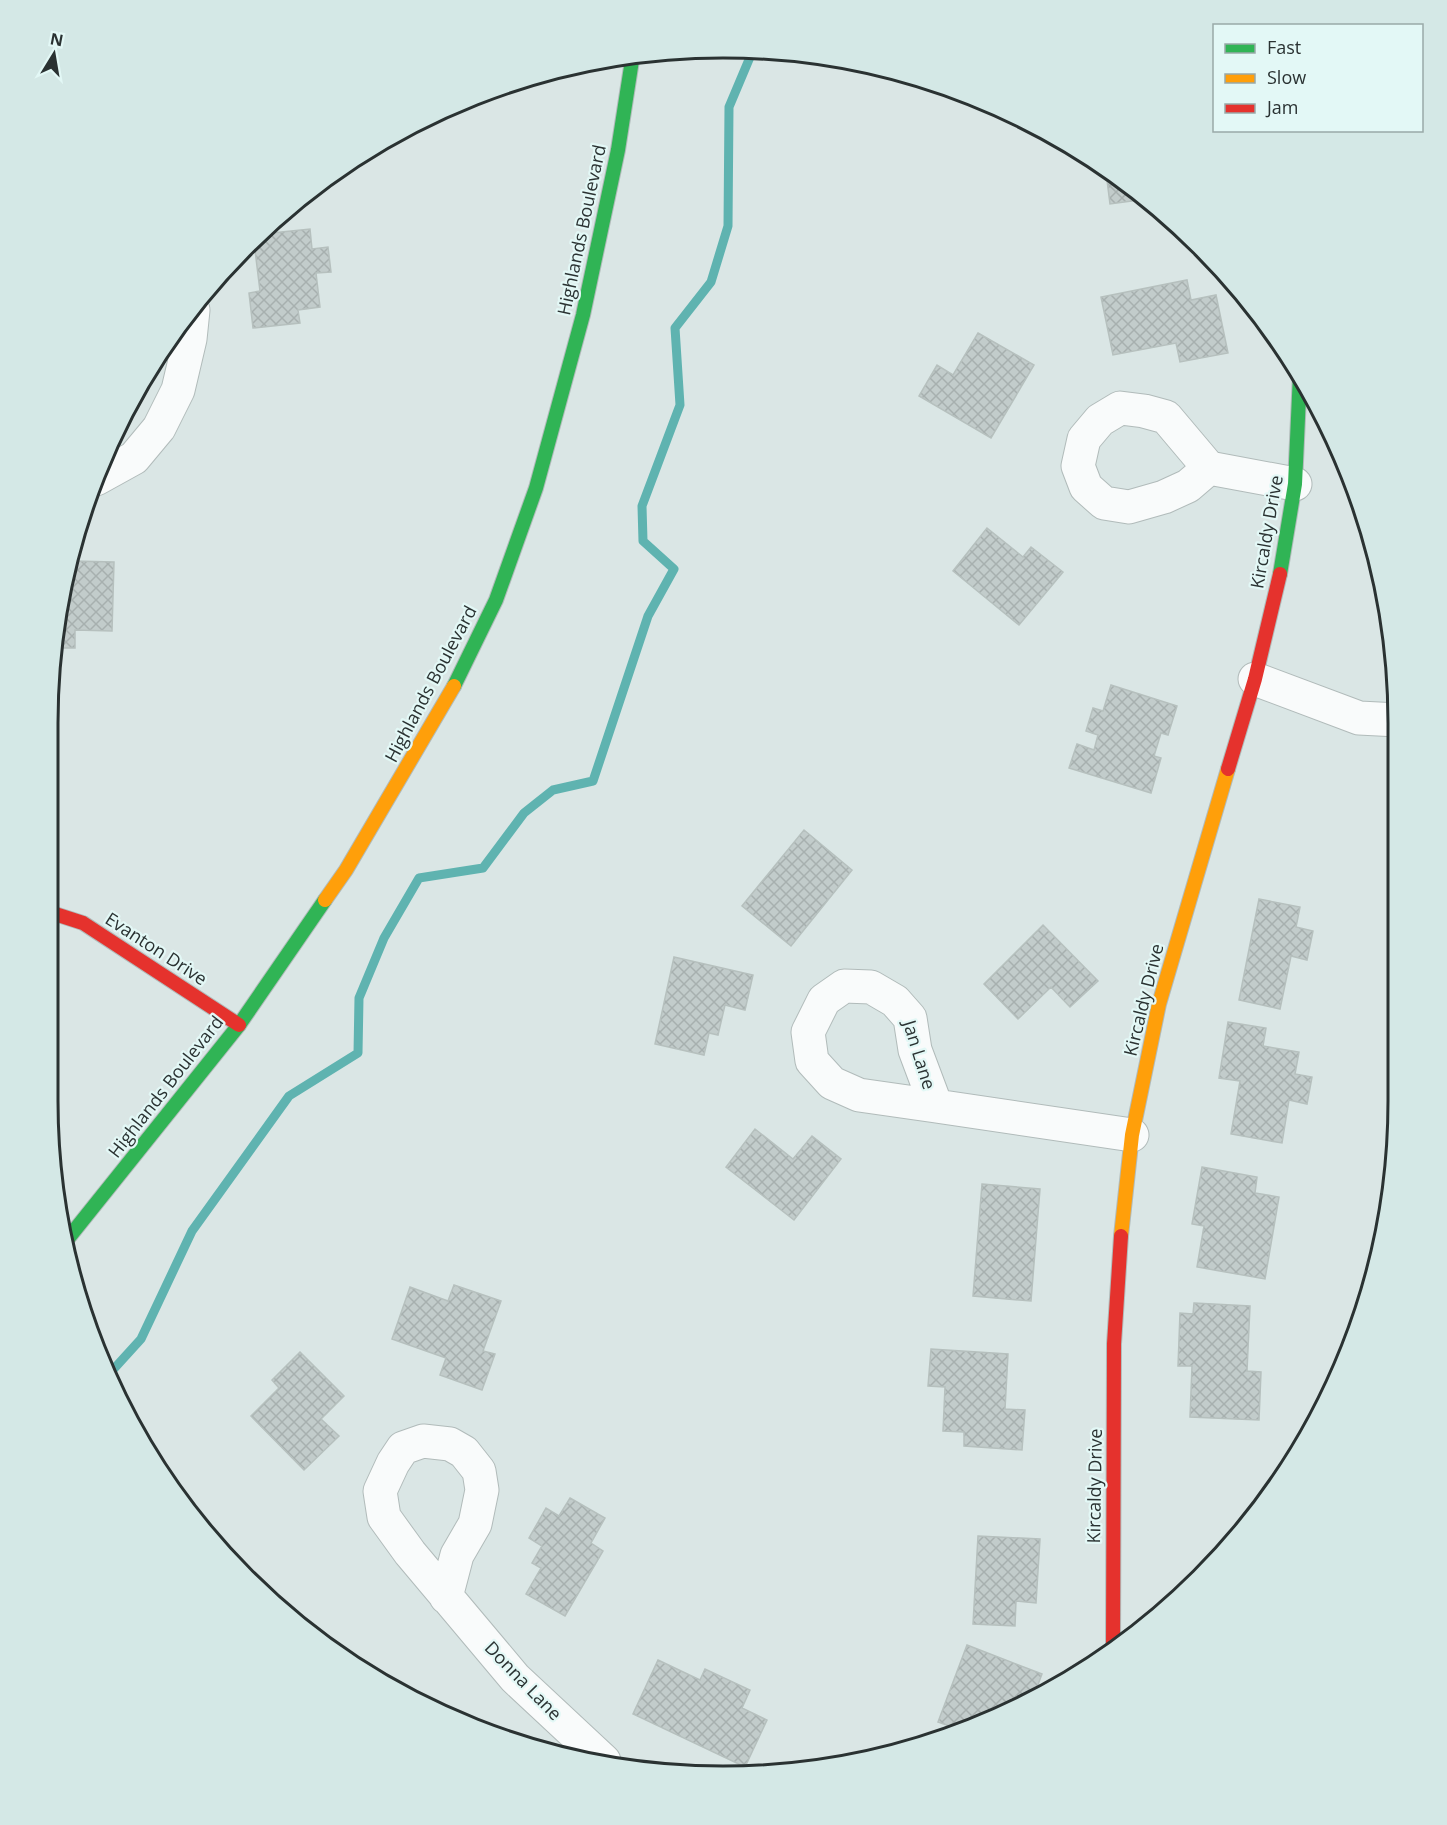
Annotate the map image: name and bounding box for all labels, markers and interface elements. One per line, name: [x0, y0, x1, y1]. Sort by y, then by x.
north arrow: [24, 24, 84, 84]
legend: [1213, 24, 1423, 132]
text: N: [48, 27, 65, 51]
text: Fast: [1267, 35, 1301, 59]
text: Slow: [1267, 65, 1306, 89]
text: Jam: [1265, 95, 1299, 119]
street label: Highlands Boulevard: [551, 142, 611, 317]
street label: Kircaldy Drive: [1244, 473, 1288, 590]
street label: Highlands Boulevard: [379, 601, 482, 766]
street label: Evanton Drive: [101, 906, 212, 990]
street label: Kircaldy Drive: [1117, 941, 1169, 1058]
street label: Highlands Boulevard: [102, 1010, 228, 1162]
street label: Jan Lane: [898, 1015, 942, 1092]
street label: Kircaldy Drive: [1081, 1428, 1107, 1544]
street label: Donna Lane: [480, 1636, 568, 1725]

